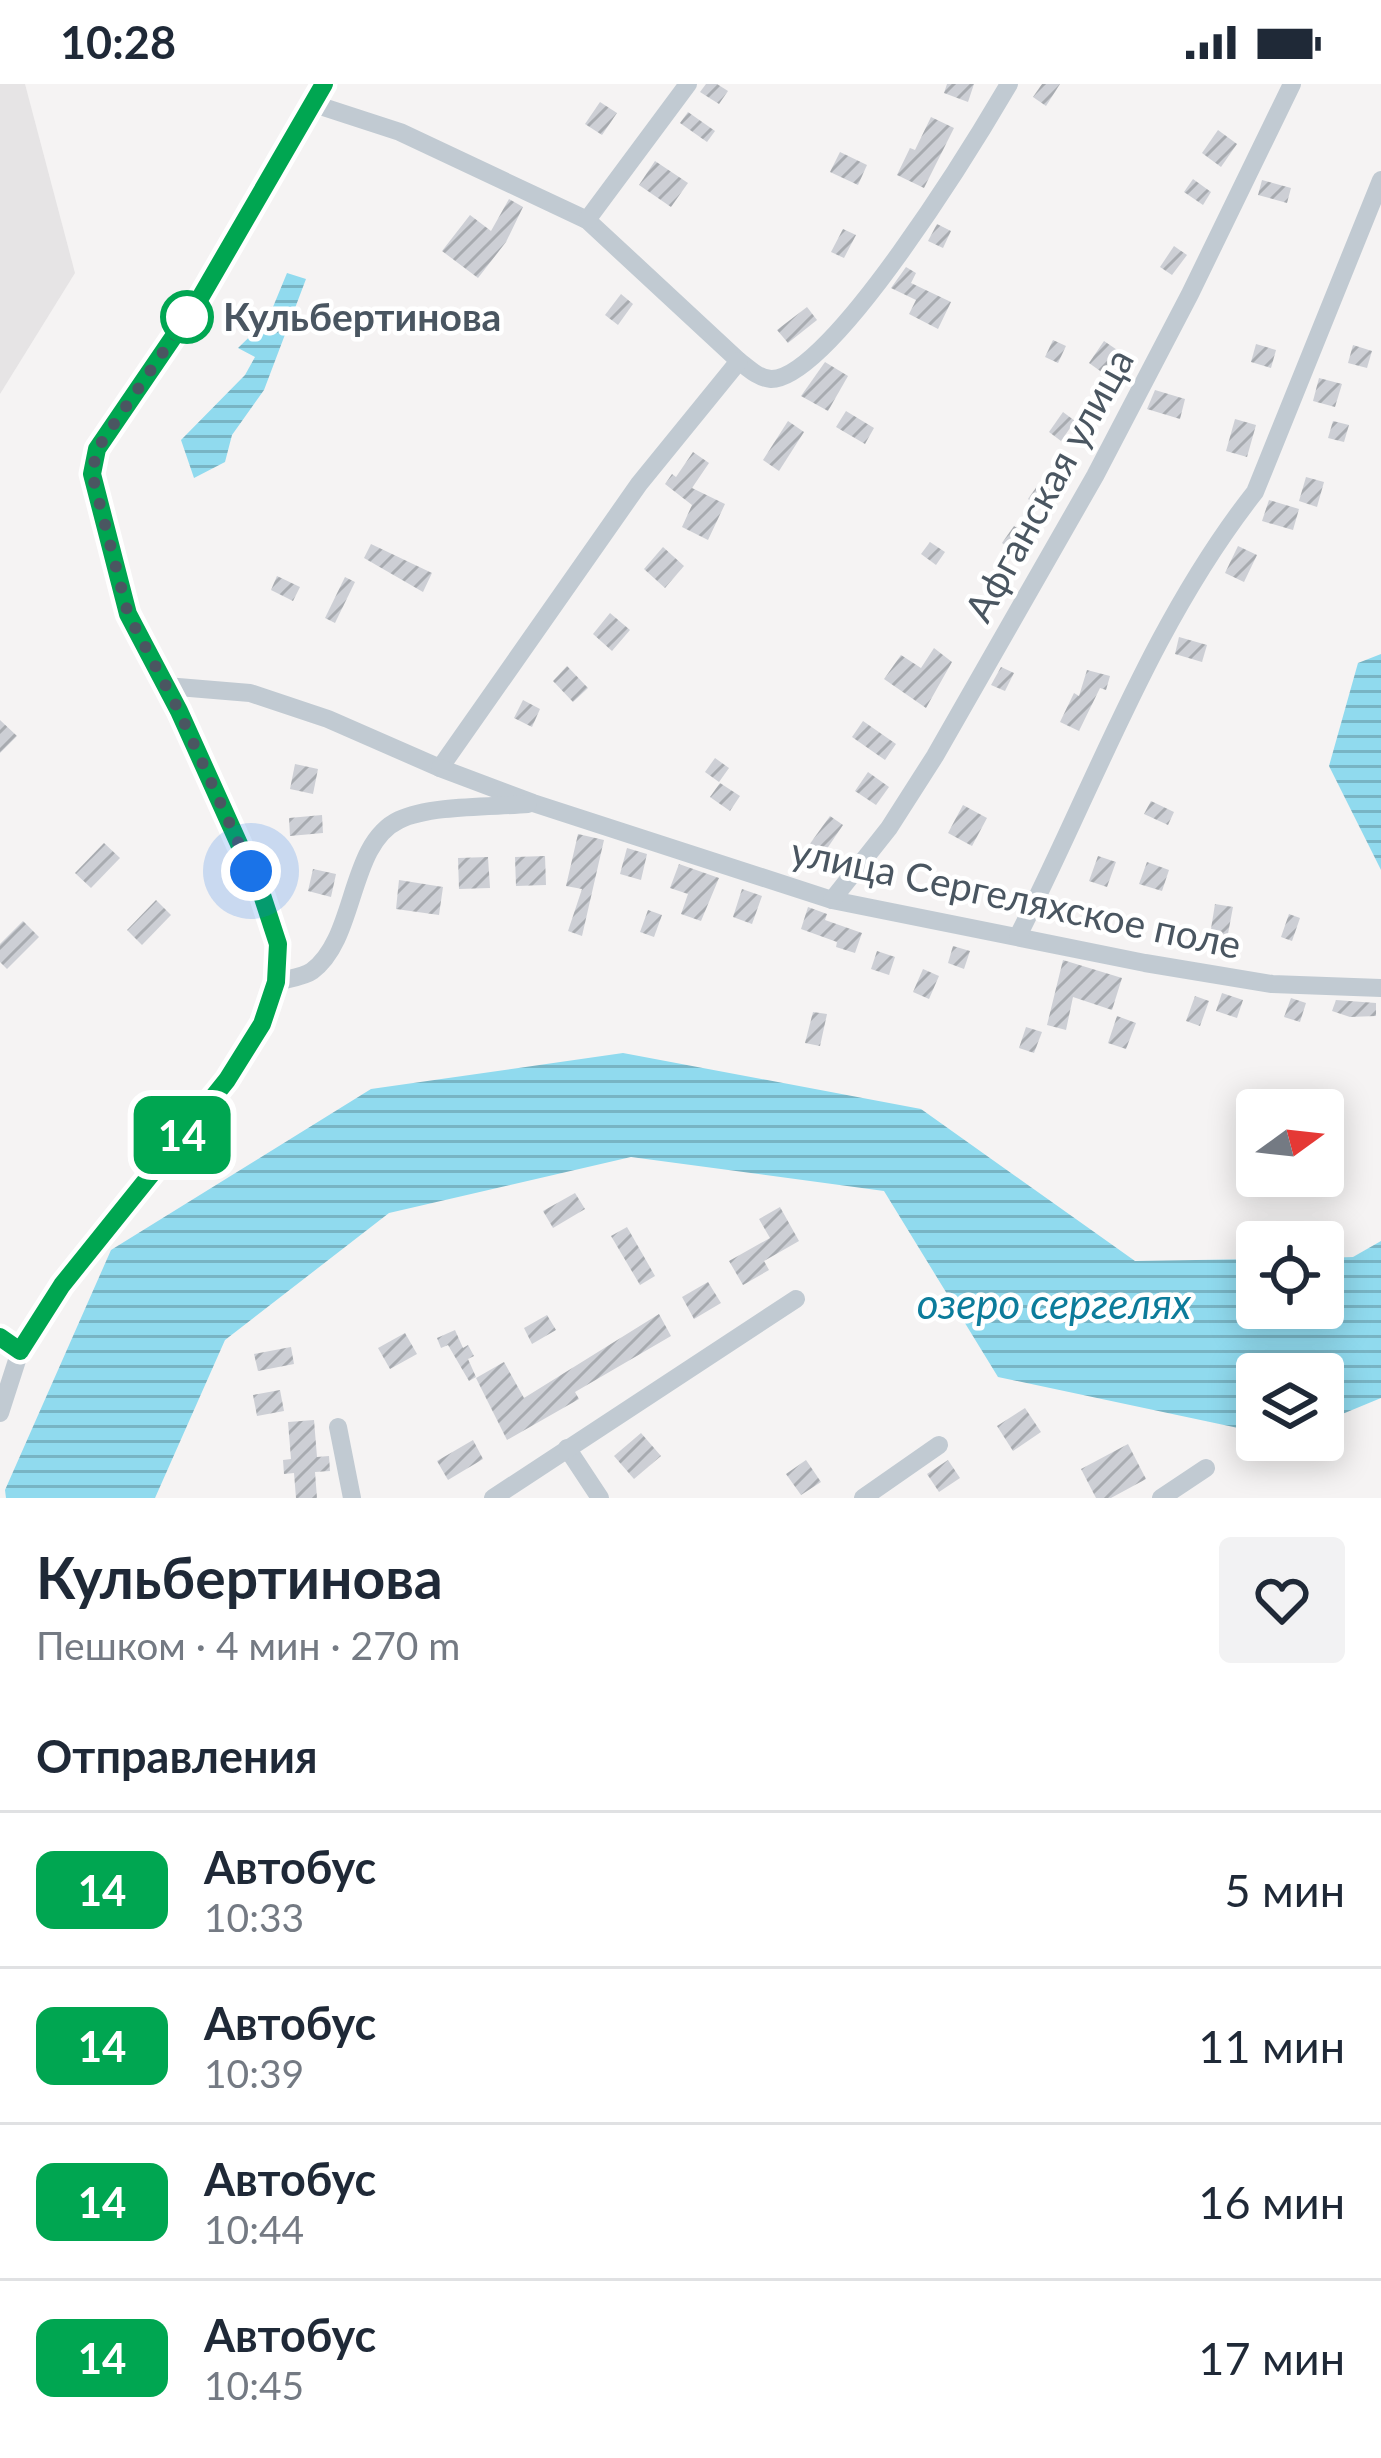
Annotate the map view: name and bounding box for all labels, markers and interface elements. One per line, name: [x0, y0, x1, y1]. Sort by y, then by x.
text: 10:28: [60, 15, 176, 69]
marker: Кульбертинова: [162, 292, 212, 342]
place label: Кульбертинова: [223, 293, 501, 339]
street label: Афганская улица: [954, 340, 1142, 629]
street label: улица Сергеляхское поле: [787, 827, 1245, 967]
your location: [221, 841, 281, 901]
north arrow: [1236, 1089, 1344, 1197]
map controls: [1236, 1089, 1344, 1461]
line badge: 14: [128, 1096, 236, 1174]
text: 14: [158, 1110, 206, 1160]
button: locate: [1236, 1221, 1344, 1329]
water label: озеро сергелях: [917, 1278, 1192, 1328]
button: layers: [1236, 1353, 1344, 1461]
button: heart: [1219, 1537, 1345, 1663]
text: Кульбертинова: [36, 1543, 443, 1611]
text: Пешком · 4 мин · 270 m: [36, 1622, 460, 1668]
text: Отправления: [36, 1729, 318, 1783]
text: Автобус: [204, 1840, 376, 1894]
text: 5 мин: [1224, 1863, 1345, 1917]
text: 14: [78, 1865, 126, 1915]
text: 10:33: [204, 1894, 304, 1940]
text: Автобус: [204, 1996, 376, 2050]
text: 11 мин: [1198, 2019, 1345, 2073]
text: 14: [78, 2021, 126, 2071]
text: 10:39: [204, 2050, 304, 2096]
text: Автобус: [204, 2152, 376, 2206]
text: 16 мин: [1198, 2175, 1345, 2229]
text: 14: [78, 2177, 126, 2227]
text: 10:44: [204, 2206, 304, 2252]
text: Автобус: [204, 2308, 376, 2362]
text: 17 мин: [1198, 2331, 1345, 2385]
text: 14: [78, 2333, 126, 2383]
text: 10:45: [204, 2362, 304, 2408]

